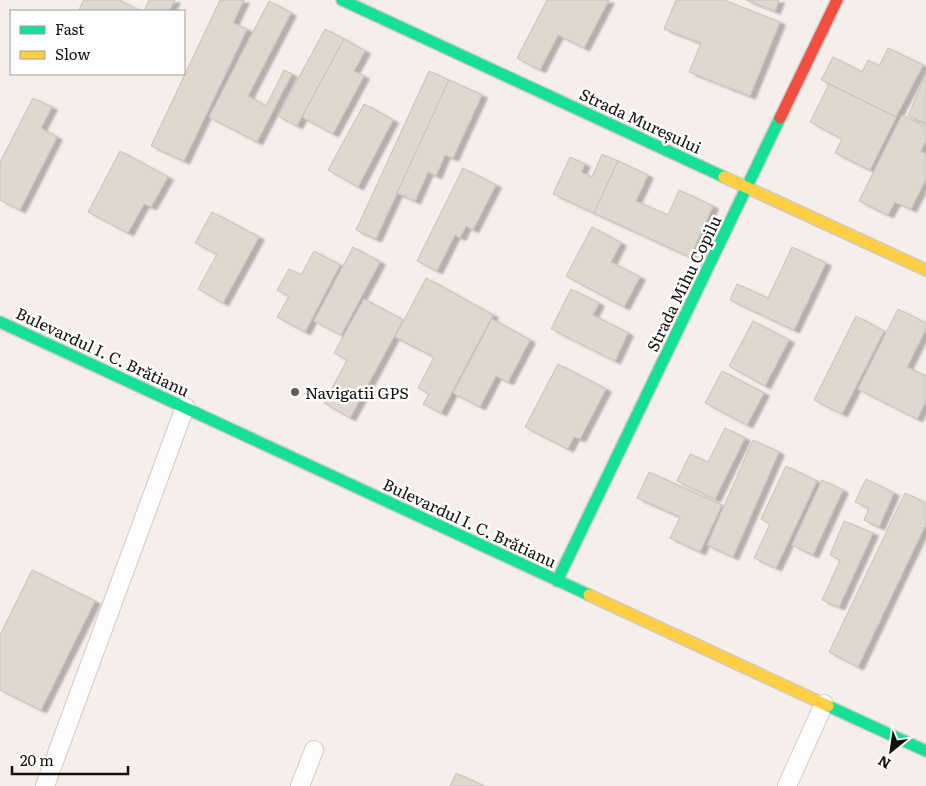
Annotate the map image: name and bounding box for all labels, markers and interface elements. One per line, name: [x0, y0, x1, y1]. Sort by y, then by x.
legend: [10, 10, 185, 75]
text: Fast: [55, 17, 84, 40]
text: Slow: [55, 42, 90, 65]
street label: Strada Mureșului: [576, 81, 706, 159]
street label: Strada Mihu Copilu: [640, 211, 726, 355]
street label: Bulevardul I. C. Brătianu: [12, 300, 194, 402]
place label: Navigatii GPS: [305, 380, 409, 404]
marker: Navigatii GPS: [289, 386, 301, 398]
street label: Bulevardul I. C. Brătianu: [379, 471, 561, 573]
north arrow: [866, 726, 916, 776]
scale bar: [12, 744, 129, 776]
text: 20 m: [20, 748, 54, 771]
text: N: [874, 751, 894, 775]

